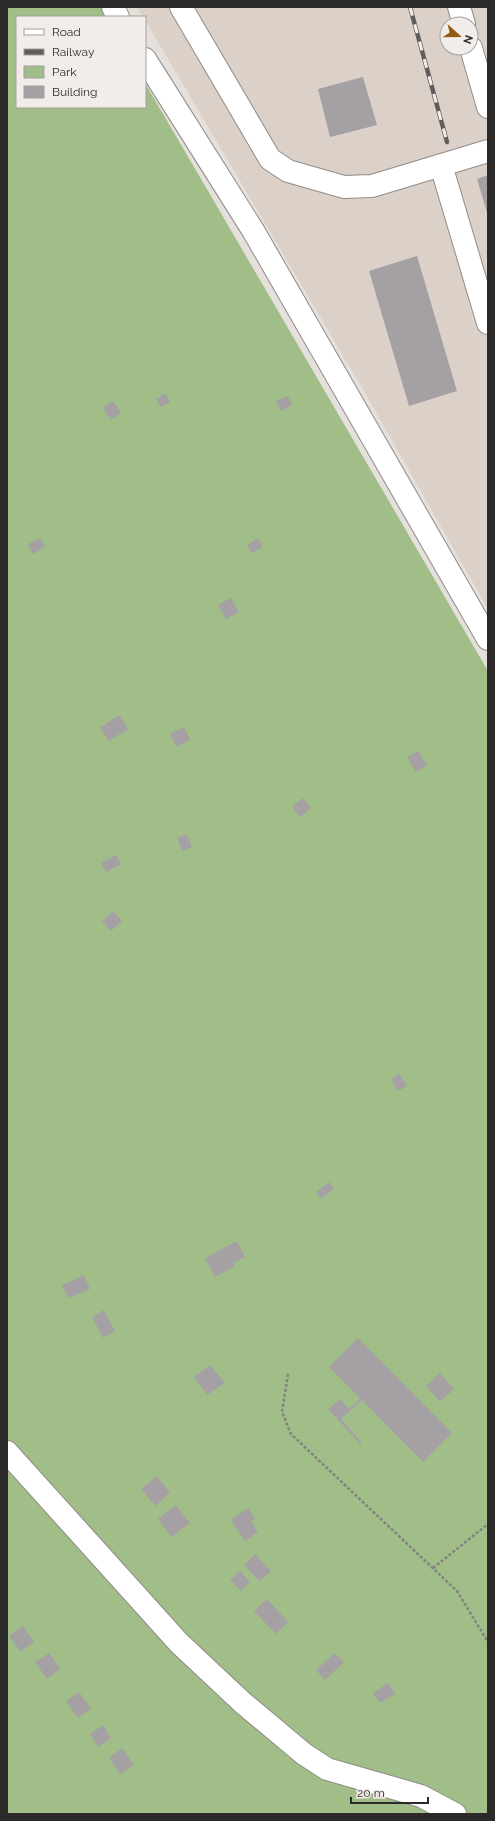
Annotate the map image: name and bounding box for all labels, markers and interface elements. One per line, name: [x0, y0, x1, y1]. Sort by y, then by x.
legend: [16, 16, 146, 108]
north arrow: [439, 16, 479, 56]
text: Road: [52, 25, 81, 39]
text: N: [460, 33, 475, 46]
text: Railway: [52, 45, 95, 59]
text: Park: [52, 65, 77, 79]
text: Building: [52, 85, 98, 99]
scale bar: [351, 1779, 428, 1805]
text: 20 m: [357, 1786, 385, 1800]

